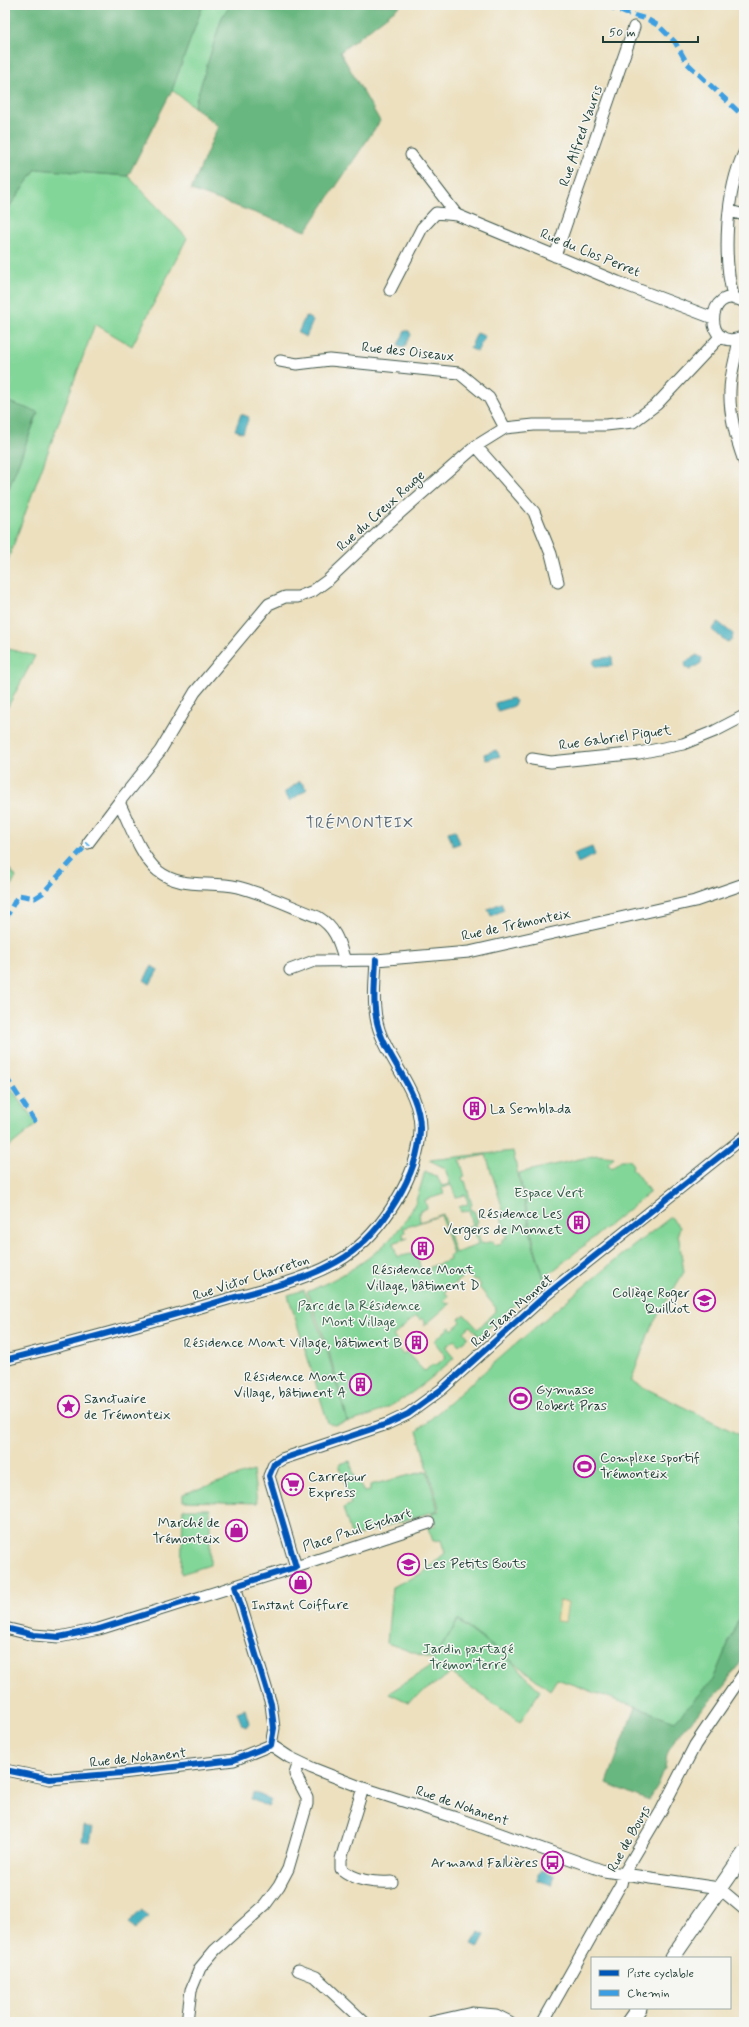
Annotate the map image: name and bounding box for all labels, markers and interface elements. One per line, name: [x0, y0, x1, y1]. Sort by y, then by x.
scale bar: [603, 18, 698, 44]
text: 50 m: [609, 25, 636, 41]
street label: Rue Alfred Vauris: [555, 83, 607, 189]
street label: Rue du Clos Perret: [537, 225, 643, 281]
street label: Rue des Oiseaux: [361, 338, 455, 366]
street label: Rue du Creux Rouge: [333, 467, 430, 556]
street label: Rue Gabriel Piguet: [558, 721, 673, 756]
district label: TRÉMONTEIX: [306, 813, 414, 834]
street label: Rue de Trémonteix: [460, 905, 572, 945]
building icon: La Semblada: [461, 1096, 487, 1122]
place label: La Semblada: [490, 1100, 571, 1118]
park label: Espace Vert: [514, 1184, 584, 1202]
place label: Résidence Les Vergers de Monnet: [443, 1205, 563, 1240]
building icon: Résidence Les Vergers de Monnet: [565, 1209, 591, 1235]
building icon: Résidence Mont Village, bâtiment D: [410, 1235, 436, 1261]
street label: Rue Victor Charreton: [191, 1251, 311, 1305]
place label: Résidence Mont Village, bâtiment D: [366, 1261, 480, 1295]
street label: Rue Jean Monnet: [467, 1270, 557, 1352]
place label: Collège Roger Quilliot: [612, 1284, 691, 1318]
school or university icon: Collège Roger Quilliot: [692, 1288, 718, 1314]
park label: Parc de la Résidence Mont Village: [297, 1297, 421, 1331]
building icon: Résidence Mont Village, bâtiment B: [404, 1330, 430, 1356]
place label: Résidence Mont Village, bâtiment B: [184, 1334, 402, 1354]
place label: Résidence Mont Village, bâtiment A: [234, 1368, 347, 1402]
building icon: Résidence Mont Village, bâtiment A: [348, 1372, 374, 1398]
place label: Gymnase Robert Pras: [536, 1381, 607, 1415]
sports icon: Gymnase Robert Pras: [507, 1385, 533, 1411]
place label: Sanctuaire de Trémonteix: [84, 1390, 171, 1424]
place icon: Sanctuaire de Trémonteix: [55, 1394, 81, 1420]
place label: Complexe sportif Trémonteix: [600, 1449, 700, 1483]
sports icon: Complexe sportif Trémonteix: [572, 1453, 598, 1479]
place label: Carrefour Express: [308, 1468, 367, 1502]
supermarket icon: Carrefour Express: [280, 1472, 306, 1498]
street label: Place Paul Eychart: [300, 1504, 414, 1556]
place label: Marché de Trémonteix: [153, 1514, 220, 1548]
shop icon: Marché de Trémonteix: [223, 1518, 249, 1544]
school or university icon: Les Petits Bouts: [396, 1551, 422, 1577]
place label: Les Petits Bouts: [424, 1555, 526, 1573]
shop icon: Instant Coiffure: [287, 1570, 313, 1596]
place label: Instant Coiffure: [251, 1596, 349, 1614]
park label: Jardin partagé Trémon'Terre: [423, 1640, 513, 1674]
street label: Rue de Nohanent: [89, 1744, 188, 1772]
street label: Rue de Nohanent: [413, 1782, 511, 1830]
street label: Rue de Bouys: [603, 1803, 655, 1875]
bus stop icon: Armand Fallières: [540, 1850, 566, 1876]
place label: Armand Fallières: [431, 1854, 538, 1872]
legend: [591, 1957, 731, 2009]
text: Piste cyclable: [627, 1966, 694, 1982]
text: Chemin: [627, 1986, 670, 2002]

